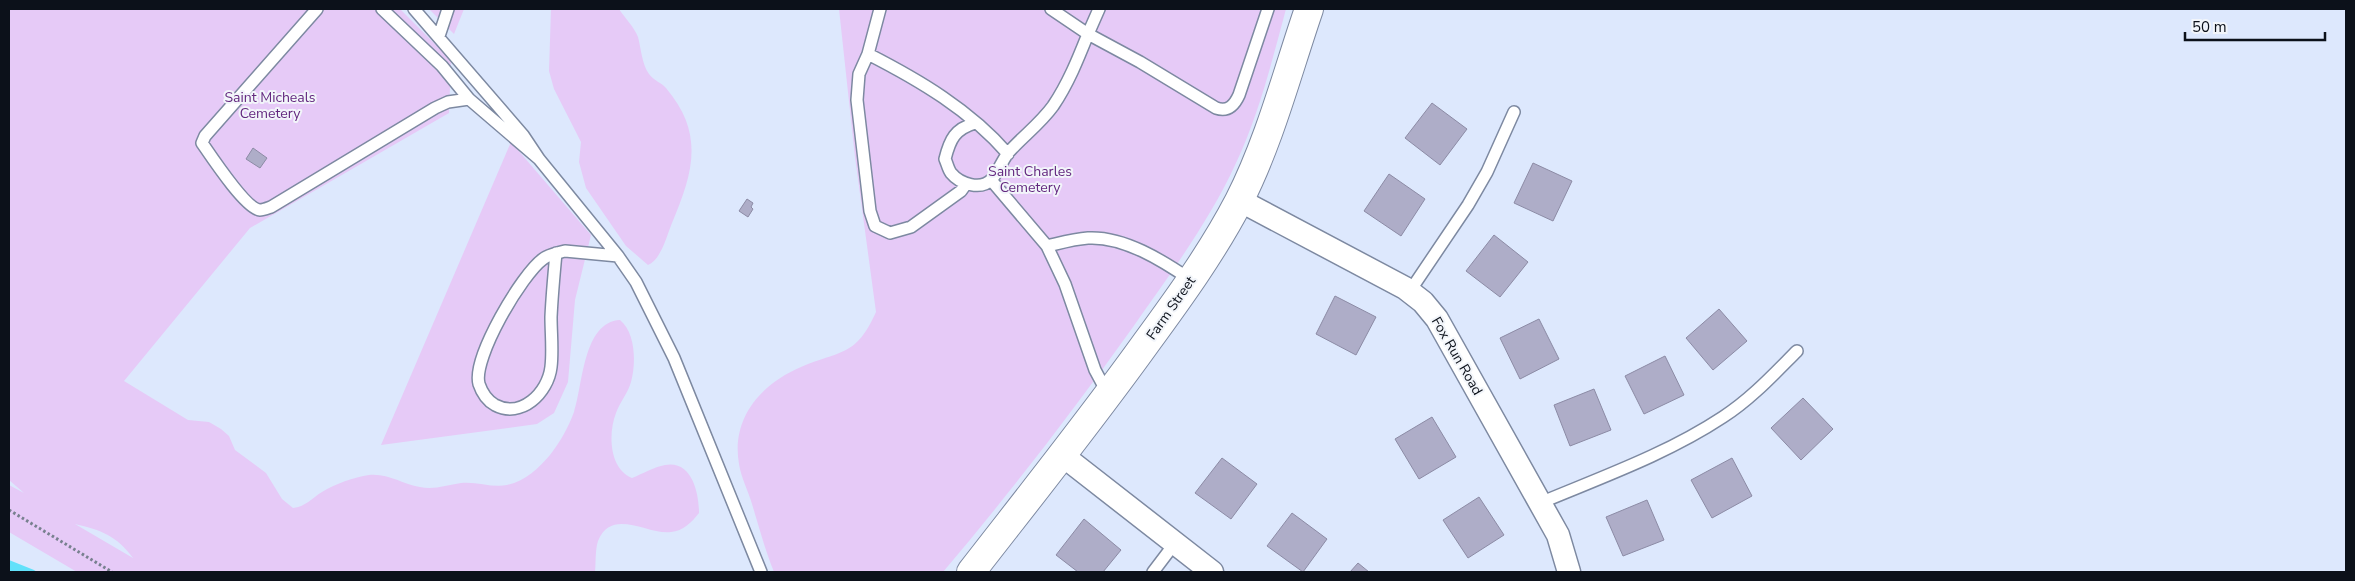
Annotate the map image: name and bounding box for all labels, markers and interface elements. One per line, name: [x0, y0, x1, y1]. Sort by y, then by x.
scale bar: [2185, 10, 2325, 42]
text: 50 m: [2192, 17, 2227, 37]
park label: Saint Micheals Cemetery: [224, 88, 316, 123]
park label: Saint Charles Cemetery: [988, 162, 1072, 197]
street label: Farm Street: [1142, 272, 1200, 344]
street label: Fox Run Road: [1427, 313, 1487, 399]

